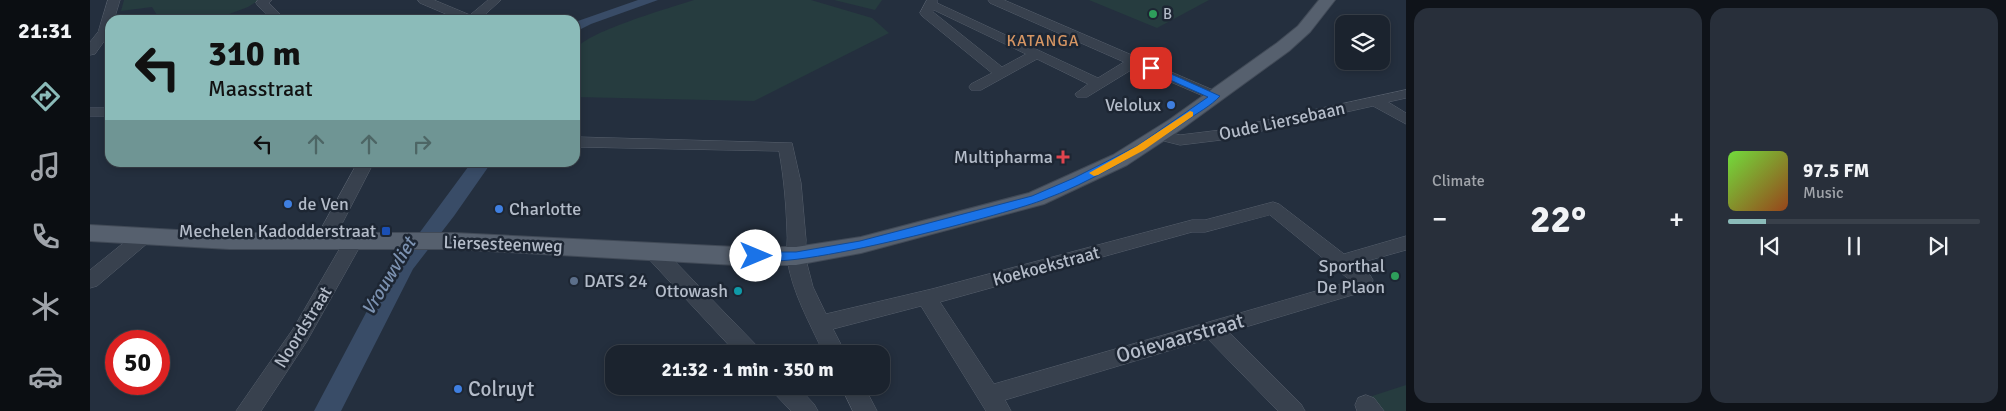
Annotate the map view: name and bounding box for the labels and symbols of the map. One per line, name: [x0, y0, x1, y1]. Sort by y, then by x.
place label: B: [1163, 5, 1172, 23]
marker: B: [1147, 8, 1159, 20]
district label: KATANGA: [1007, 31, 1079, 51]
pin: [1130, 47, 1172, 89]
place label: Velolux: [1105, 94, 1162, 116]
street label: Oude Liersebaan: [1217, 97, 1347, 145]
marker: Velolux: [1165, 99, 1177, 111]
place label: Multipharma: [954, 146, 1053, 168]
marker: Multipharma: [1057, 151, 1069, 163]
place label: de Ven: [298, 193, 349, 215]
marker: de Ven: [282, 198, 294, 210]
place label: Charlotte: [509, 198, 581, 220]
marker: Charlotte: [493, 203, 505, 215]
place label: Mechelen Kadodderstraat: [179, 220, 376, 242]
marker: Mechelen Kadodderstraat: [380, 225, 392, 237]
position arrow: [729, 229, 781, 281]
water label: Vrouwvliet: [356, 231, 423, 320]
street label: Liersesteenweg: [443, 231, 563, 257]
street label: Koekoekstraat: [990, 241, 1102, 291]
place label: Sporthal De Plaon: [1317, 255, 1385, 298]
place label: DATS 24: [584, 270, 648, 292]
marker: Sporthal De Plaon: [1389, 270, 1401, 282]
marker: DATS 24: [568, 275, 580, 287]
place label: Ottowash: [655, 280, 728, 302]
street label: Noordstraat: [269, 282, 337, 372]
marker: Ottowash: [732, 285, 744, 297]
street label: Ooievaarstraat: [1113, 307, 1247, 369]
speed limit sign: 50: [105, 330, 170, 395]
place label: Colruyt: [468, 376, 534, 402]
marker: Colruyt: [452, 383, 464, 395]

